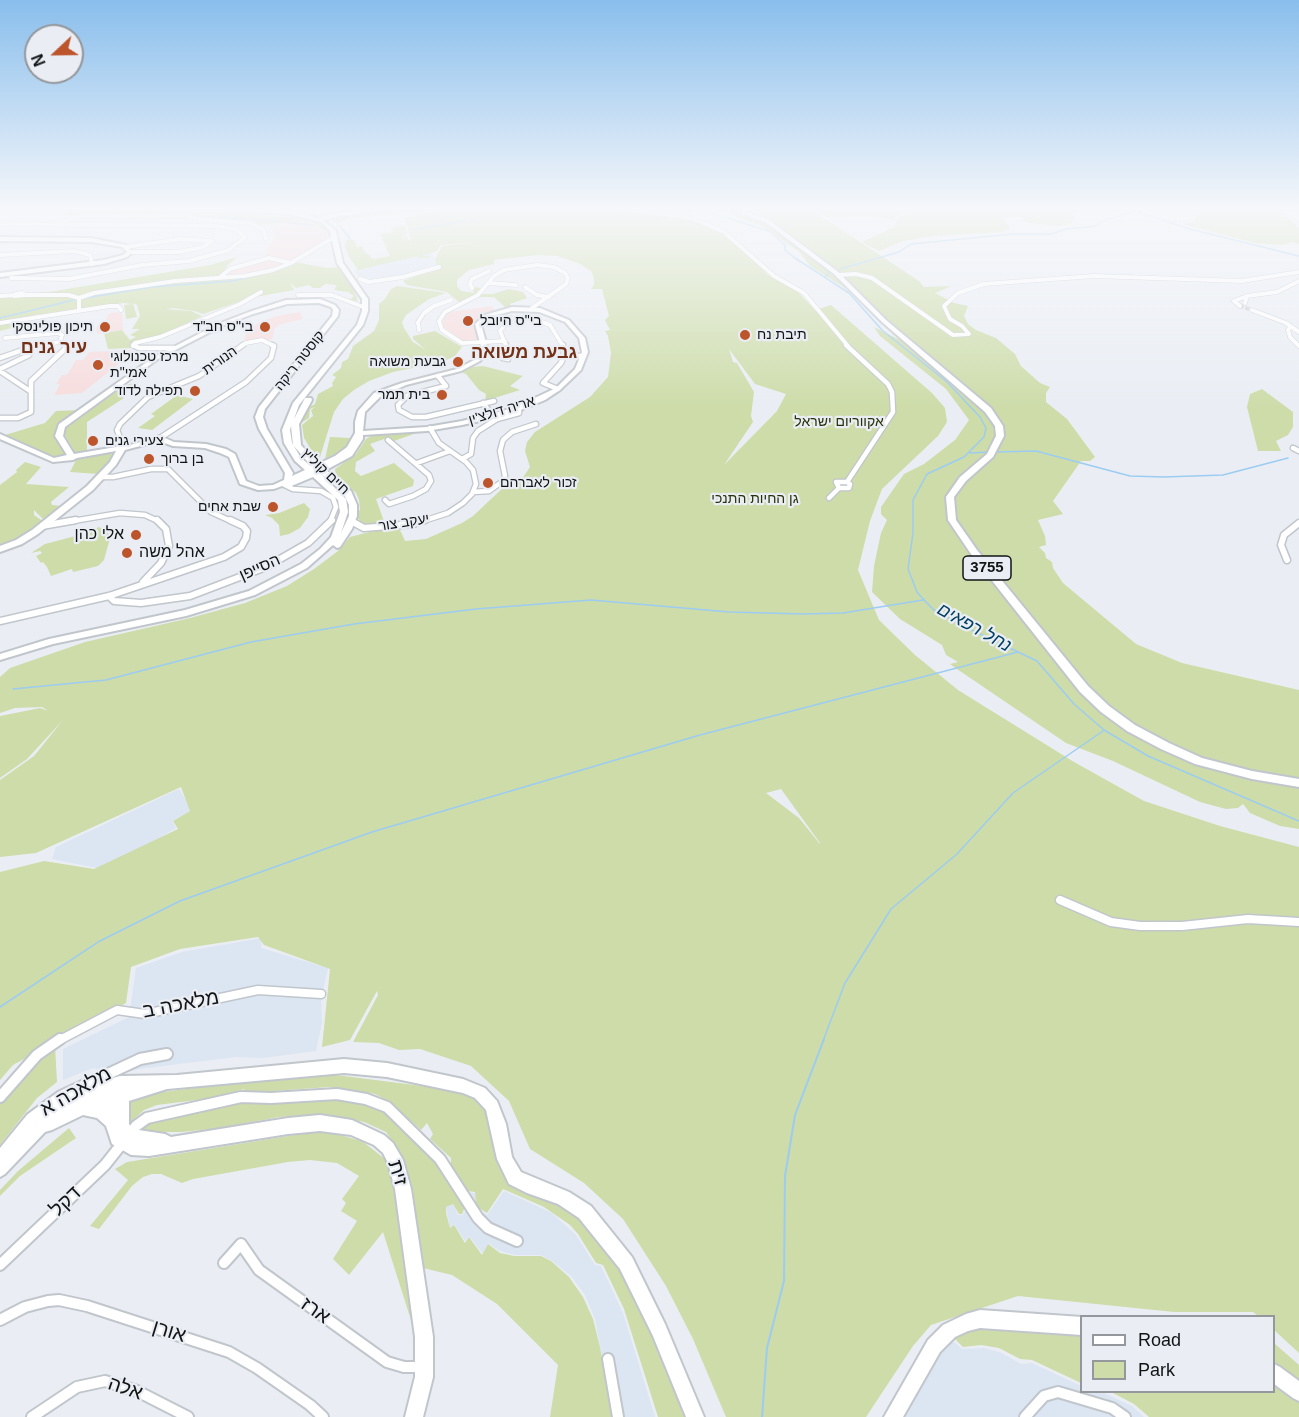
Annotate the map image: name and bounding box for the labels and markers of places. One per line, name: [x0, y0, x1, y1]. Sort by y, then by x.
place label: בי"ס היובל: [480, 313, 542, 329]
marker: בי"ס היובל: [461, 314, 475, 328]
place label: תיכון פולינסקי: [12, 319, 93, 335]
place label: בי"ס חב"ד: [193, 319, 253, 335]
marker: תיכון פולינסקי: [98, 320, 112, 334]
marker: בי"ס חב"ד: [258, 320, 272, 334]
place label: תיבת נח: [757, 327, 807, 343]
marker: תיבת נח: [738, 328, 752, 342]
place label: מרכז טכנולוגי אמי"ת: [110, 349, 189, 382]
place label: גבעת משואה: [369, 354, 446, 370]
marker: גבעת משואה: [451, 355, 465, 369]
marker: מרכז טכנולוגי אמי"ת: [91, 358, 105, 372]
place label: תפילה לדוד: [115, 383, 183, 399]
marker: תפילה לדוד: [188, 384, 202, 398]
place label: בית תמר: [378, 387, 430, 403]
marker: בית תמר: [435, 388, 449, 402]
place label: צעירי גנים: [105, 433, 164, 449]
marker: צעירי גנים: [86, 434, 100, 448]
place label: בן ברוך: [161, 451, 204, 467]
marker: בן ברוך: [142, 452, 156, 466]
place label: זכור לאברהם: [500, 475, 577, 491]
marker: זכור לאברהם: [481, 476, 495, 490]
place label: שבת אחים: [198, 499, 261, 515]
marker: שבת אחים: [266, 500, 280, 514]
place label: אלי כהן: [74, 525, 124, 545]
marker: אלי כהן: [129, 528, 143, 542]
place label: אהל משה: [139, 543, 205, 563]
marker: אהל משה: [120, 546, 134, 560]

